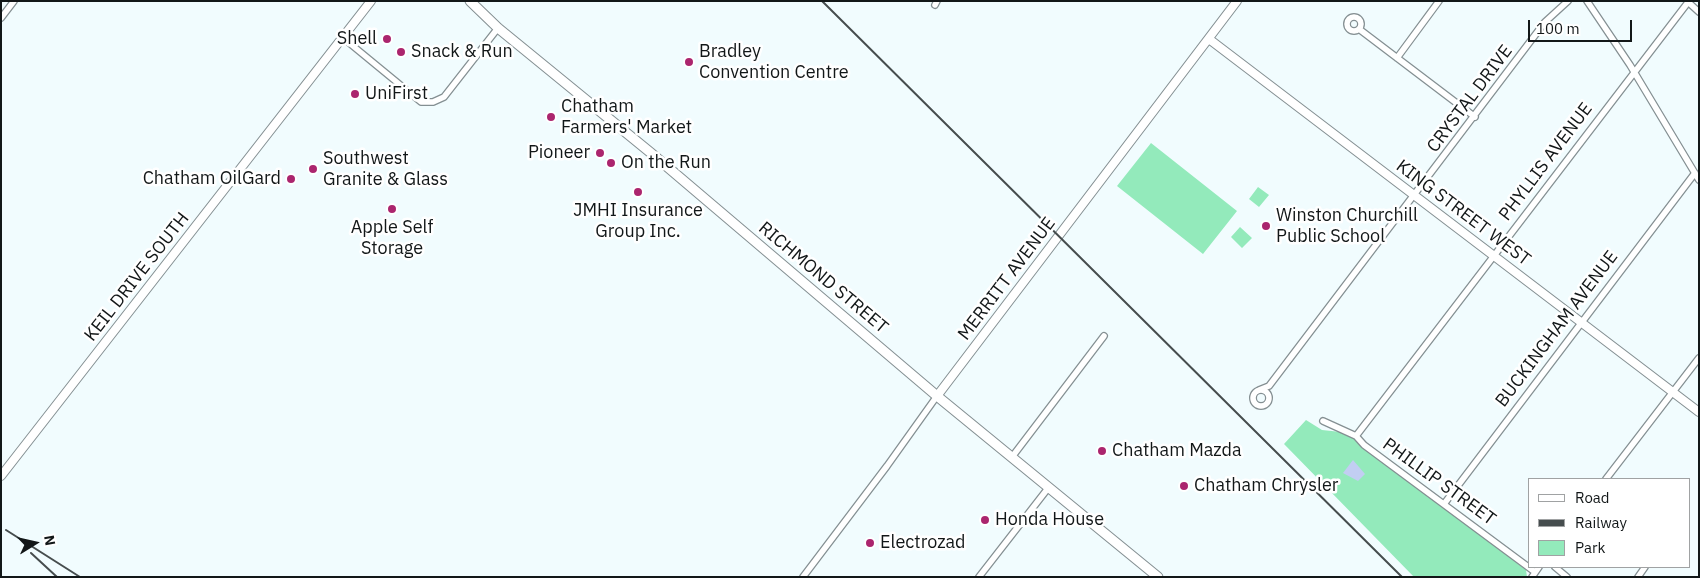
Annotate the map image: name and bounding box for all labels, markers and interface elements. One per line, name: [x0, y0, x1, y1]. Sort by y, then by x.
scale bar: [1530, 10, 1634, 42]
text: 100 m: [1536, 19, 1580, 38]
place label: Shell: [337, 28, 377, 50]
marker: Shell: [381, 33, 393, 45]
place label: Snack & Run: [411, 41, 513, 63]
place label: Bradley Convention Centre: [699, 41, 849, 84]
street label: CRYSTAL DRIVE: [1423, 41, 1517, 157]
marker: Snack & Run: [395, 46, 407, 58]
marker: Bradley Convention Centre: [683, 56, 695, 68]
place label: UniFirst: [365, 83, 428, 105]
marker: UniFirst: [349, 88, 361, 100]
place label: Chatham Farmers' Market: [561, 96, 692, 138]
street label: PHYLLIS AVENUE: [1495, 99, 1597, 225]
marker: Chatham Farmers' Market: [545, 111, 557, 123]
place label: Pioneer: [528, 142, 590, 164]
marker: Pioneer: [594, 147, 606, 159]
place label: Southwest Granite & Glass: [323, 148, 448, 190]
place label: On the Run: [621, 152, 711, 174]
street label: KING STREET WEST: [1392, 155, 1534, 271]
marker: On the Run: [605, 157, 617, 169]
marker: Southwest Granite & Glass: [307, 163, 319, 175]
place label: Chatham OilGard: [143, 168, 281, 190]
marker: Chatham OilGard: [285, 173, 297, 185]
marker: JMHI Insurance Group Inc.: [632, 186, 644, 198]
place label: JMHI Insurance Group Inc.: [573, 200, 703, 242]
marker: Apple Self Storage: [386, 203, 398, 215]
place label: Winston Churchill Public School: [1276, 205, 1418, 248]
street label: KEIL DRIVE SOUTH: [80, 208, 194, 346]
street label: MERRITT AVENUE: [954, 213, 1060, 345]
place label: Apple Self Storage: [351, 217, 433, 260]
street label: RICHMOND STREET: [754, 218, 892, 338]
marker: Winston Churchill Public School: [1260, 220, 1272, 232]
street label: BUCKINGHAM AVENUE: [1491, 247, 1623, 411]
street label: PHILLIP STREET: [1378, 434, 1500, 530]
place label: Chatham Mazda: [1112, 440, 1242, 462]
marker: Chatham Mazda: [1096, 445, 1108, 457]
place label: Chatham Chrysler: [1194, 475, 1338, 497]
legend: [1528, 478, 1690, 568]
marker: Chatham Chrysler: [1178, 480, 1190, 492]
text: Road: [1575, 488, 1610, 507]
place label: Honda House: [995, 509, 1104, 531]
text: Railway: [1575, 513, 1627, 532]
marker: Honda House: [979, 514, 991, 526]
north arrow: [10, 518, 60, 568]
place label: Electrozad: [880, 532, 966, 554]
text: N: [40, 534, 60, 547]
marker: Electrozad: [864, 537, 876, 549]
text: Park: [1575, 538, 1605, 557]

